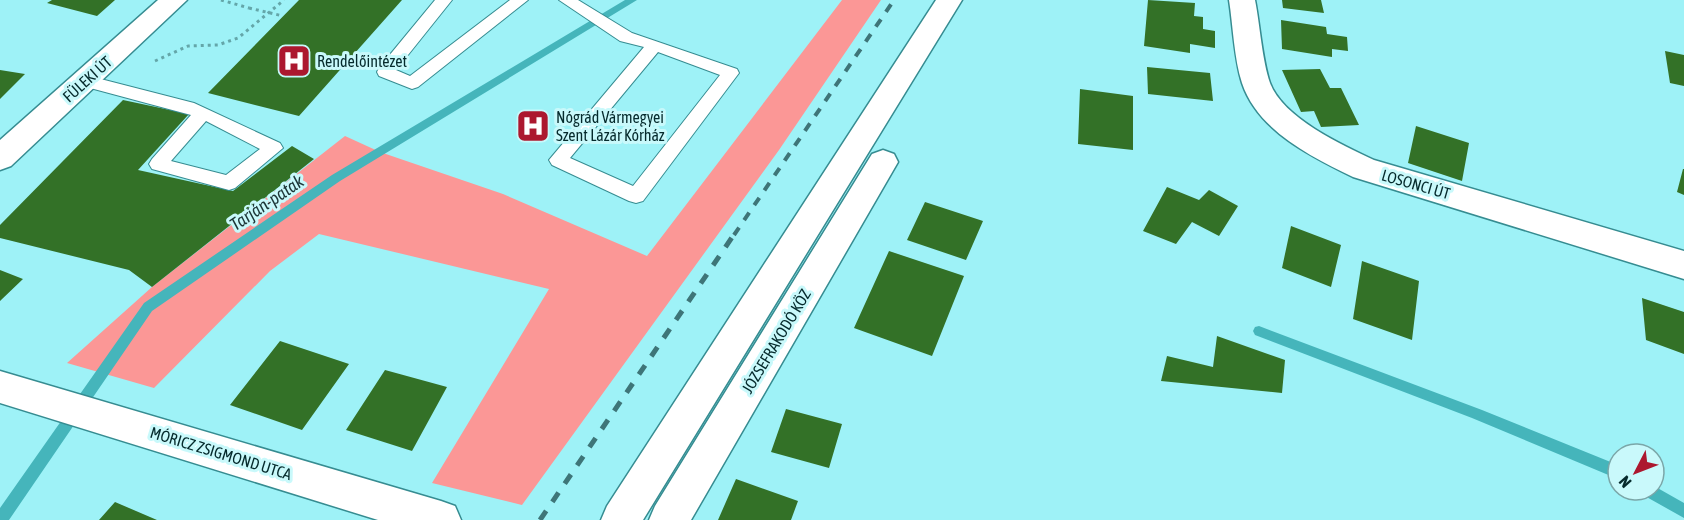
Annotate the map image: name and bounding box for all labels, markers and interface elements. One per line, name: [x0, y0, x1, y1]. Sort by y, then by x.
hospital icon: Rendelőintézet: [276, 43, 312, 79]
street label: FÜLEKI ÚT: [59, 52, 115, 106]
place label: Rendelőintézet: [317, 52, 407, 70]
hospital icon: Nógrád Vármegyei Szent Lázár Kórház: [515, 108, 551, 144]
place label: Nógrád Vármegyei Szent Lázár Kórház: [556, 108, 665, 144]
street label: LOSONCI ÚT: [1380, 166, 1452, 202]
water label: Tarján-patak: [226, 170, 308, 235]
street label: JÓZSEFRAKODÓ KÖZ: [738, 286, 814, 396]
street label: MÓRICZ ZSIGMOND UTCA: [148, 423, 294, 483]
north arrow: [1606, 442, 1666, 502]
text: N: [1615, 473, 1635, 492]

